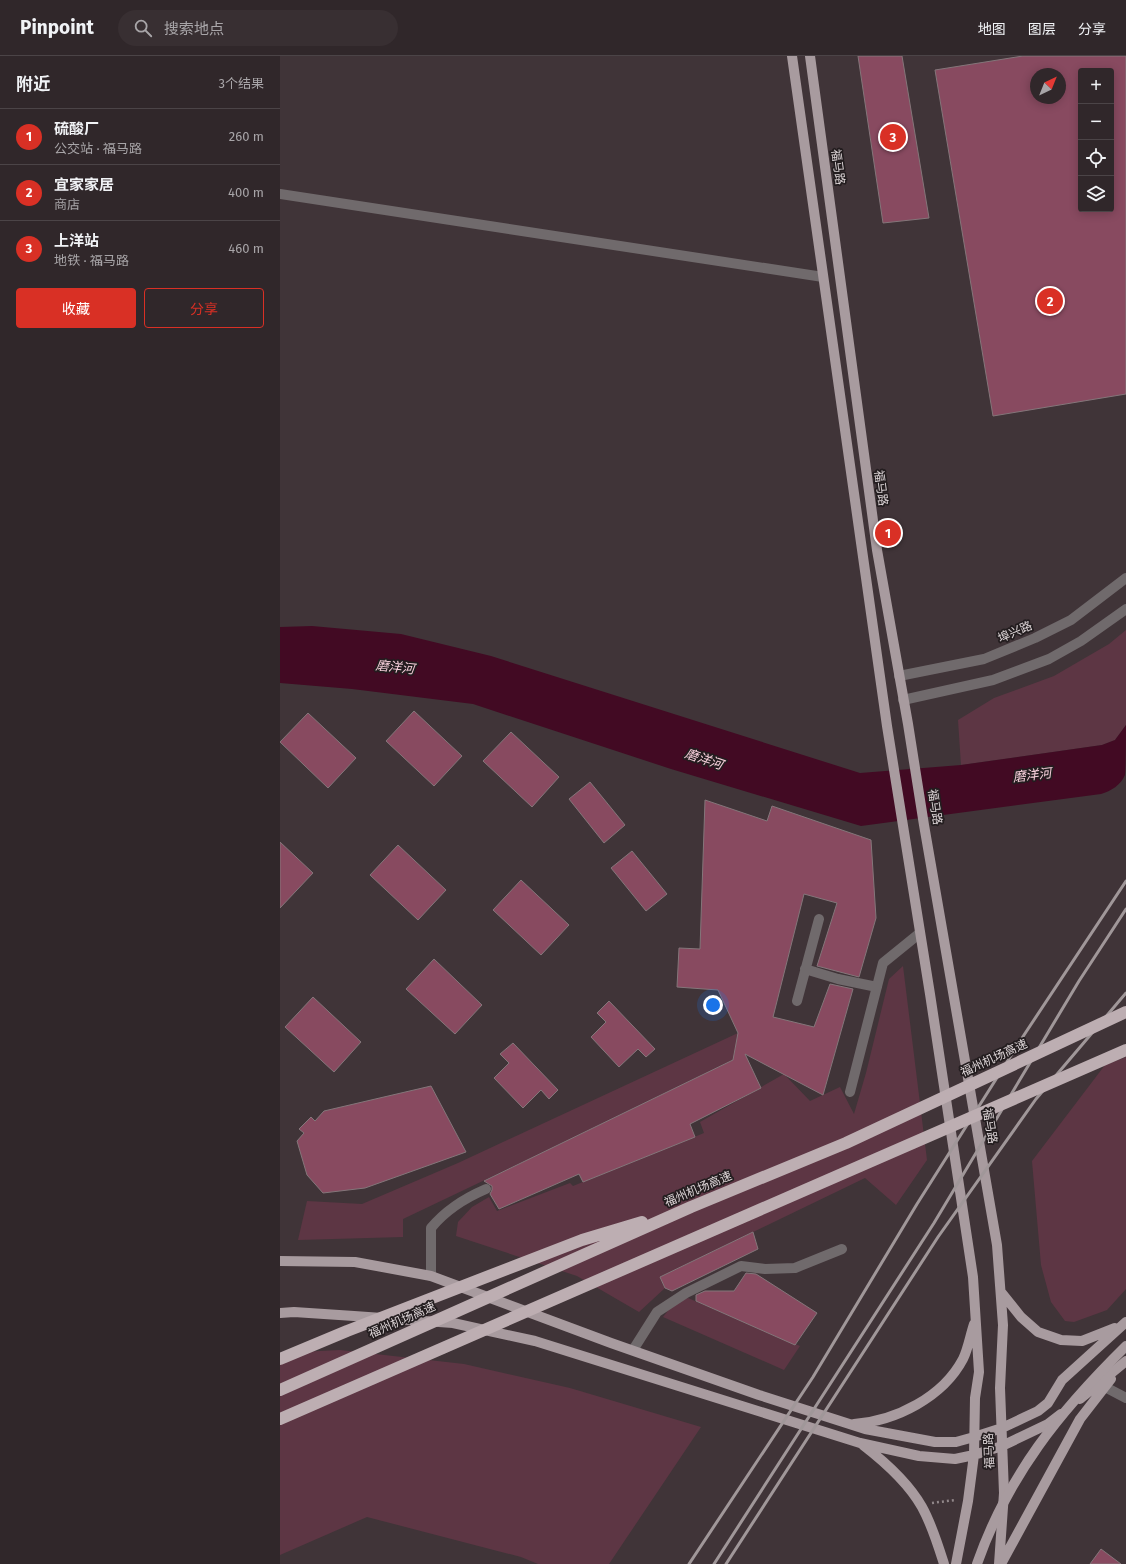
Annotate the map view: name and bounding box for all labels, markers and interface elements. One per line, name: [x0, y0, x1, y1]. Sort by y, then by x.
search box: [118, 10, 398, 46]
text: Pinpoint: [20, 16, 94, 39]
icon: search: [132, 17, 154, 39]
text: 搜索地点: [164, 20, 224, 38]
text: 地图: [978, 21, 1006, 38]
text: 图层: [1028, 21, 1056, 38]
text: 分享: [1078, 21, 1106, 38]
north arrow: [1030, 68, 1066, 104]
map controls: [1078, 68, 1114, 212]
button: +: [1078, 68, 1114, 104]
text: 附近: [16, 74, 50, 95]
text: 3个结果: [219, 76, 264, 91]
button: −: [1078, 104, 1114, 140]
text: 硫酸厂: [54, 120, 99, 138]
pin: 3: [880, 122, 906, 152]
text: 1: [26, 129, 32, 144]
text: 260 m: [229, 129, 264, 144]
button: locate: [1078, 140, 1114, 176]
text: 公交站 · 福马路: [54, 141, 142, 156]
street label: 福马路: [829, 148, 847, 186]
text: 宜家家居: [54, 176, 114, 194]
button: layers: [1078, 176, 1114, 212]
text: 2: [26, 185, 32, 200]
text: 400 m: [228, 185, 264, 200]
text: 商店: [54, 197, 80, 212]
text: 上洋站: [54, 232, 99, 250]
text: 3: [26, 241, 32, 256]
text: 460 m: [228, 241, 264, 256]
text: 地铁 · 福马路: [54, 253, 129, 268]
pin: 2: [1037, 286, 1063, 316]
button: 收藏: [16, 288, 136, 328]
button: 分享: [144, 288, 264, 328]
street label: 福马路: [872, 469, 890, 507]
pin: 1: [875, 518, 901, 548]
street label: 埠兴路: [996, 619, 1034, 645]
water label: 磨洋河: [375, 658, 418, 677]
water label: 磨洋河: [683, 746, 728, 773]
water label: 磨洋河: [1012, 765, 1055, 785]
street label: 福马路: [925, 788, 945, 826]
your location: [703, 995, 723, 1015]
street label: 福州机场高速: [958, 1036, 1030, 1080]
street label: 福马路: [980, 1107, 1000, 1145]
street label: 福州机场高速: [662, 1168, 734, 1210]
street label: 福州机场高速: [366, 1299, 438, 1341]
street label: 福马路: [981, 1433, 997, 1469]

